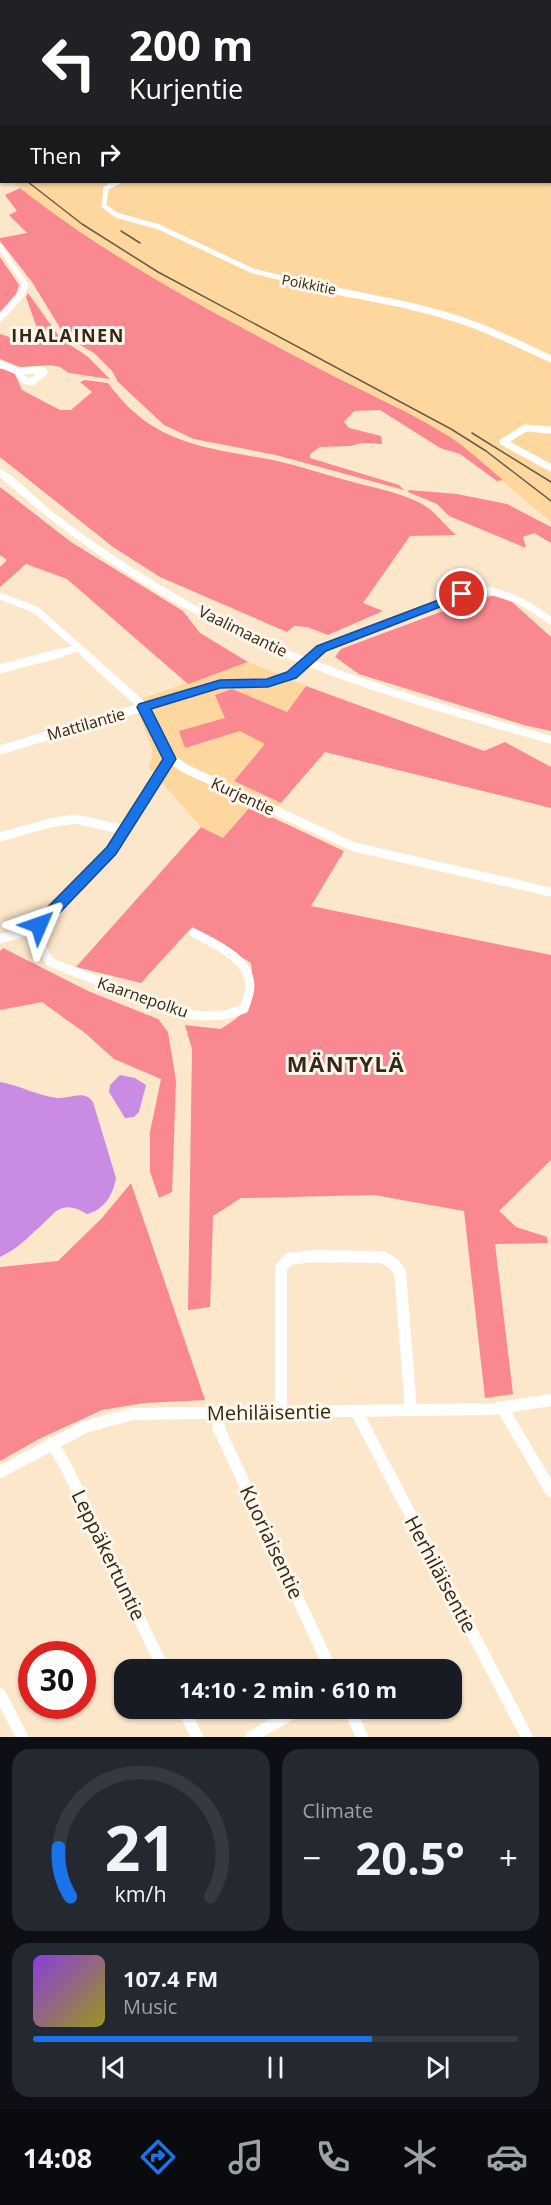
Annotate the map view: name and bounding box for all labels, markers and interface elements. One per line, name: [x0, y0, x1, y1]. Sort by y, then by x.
text: 200 m: [129, 16, 253, 73]
icon: left: [30, 24, 108, 102]
text: Kurjentie: [129, 70, 243, 107]
icon: right: [93, 138, 126, 171]
text: Then: [30, 140, 81, 170]
street label: Poikkitie: [280, 269, 338, 299]
district label: IHALAINEN: [11, 323, 125, 347]
pin: [436, 568, 487, 619]
icon: arrive: [445, 577, 478, 610]
street label: Vaalimaantie: [195, 600, 291, 662]
street label: Mattilantie: [44, 702, 128, 746]
street label: Kurjentie: [208, 772, 278, 820]
position arrow: [7, 893, 71, 957]
street label: Kaarnepolku: [95, 971, 191, 1023]
district label: MÄNTYLÄ: [287, 1048, 405, 1078]
street label: Mehiläisentie: [207, 1397, 331, 1427]
street label: Kuoriaisentie: [234, 1481, 310, 1603]
street label: Leppäkertuntie: [66, 1485, 152, 1625]
street label: Herhiläisentie: [399, 1511, 483, 1637]
speed limit sign: 30: [18, 1641, 96, 1719]
text: 14:10 · 2 min · 610 m: [179, 1674, 397, 1704]
text: Climate: [303, 1797, 373, 1824]
text: 21: [105, 1804, 176, 1889]
text: 20.5°: [356, 1827, 465, 1888]
text: −: [303, 1835, 321, 1880]
text: +: [499, 1835, 518, 1880]
text: km/h: [115, 1879, 167, 1908]
text: 107.4 FM: [123, 1963, 218, 1993]
text: Music: [123, 1993, 177, 2020]
icon: previous: [97, 2051, 130, 2084]
icon: pause: [259, 2051, 292, 2084]
icon: next: [421, 2051, 454, 2084]
icon: directions: [137, 2136, 179, 2178]
icon: music: [225, 2136, 267, 2178]
icon: phone: [312, 2136, 354, 2178]
icon: climate: [399, 2136, 441, 2178]
icon: car: [486, 2136, 528, 2178]
text: 14:08: [23, 2139, 92, 2176]

